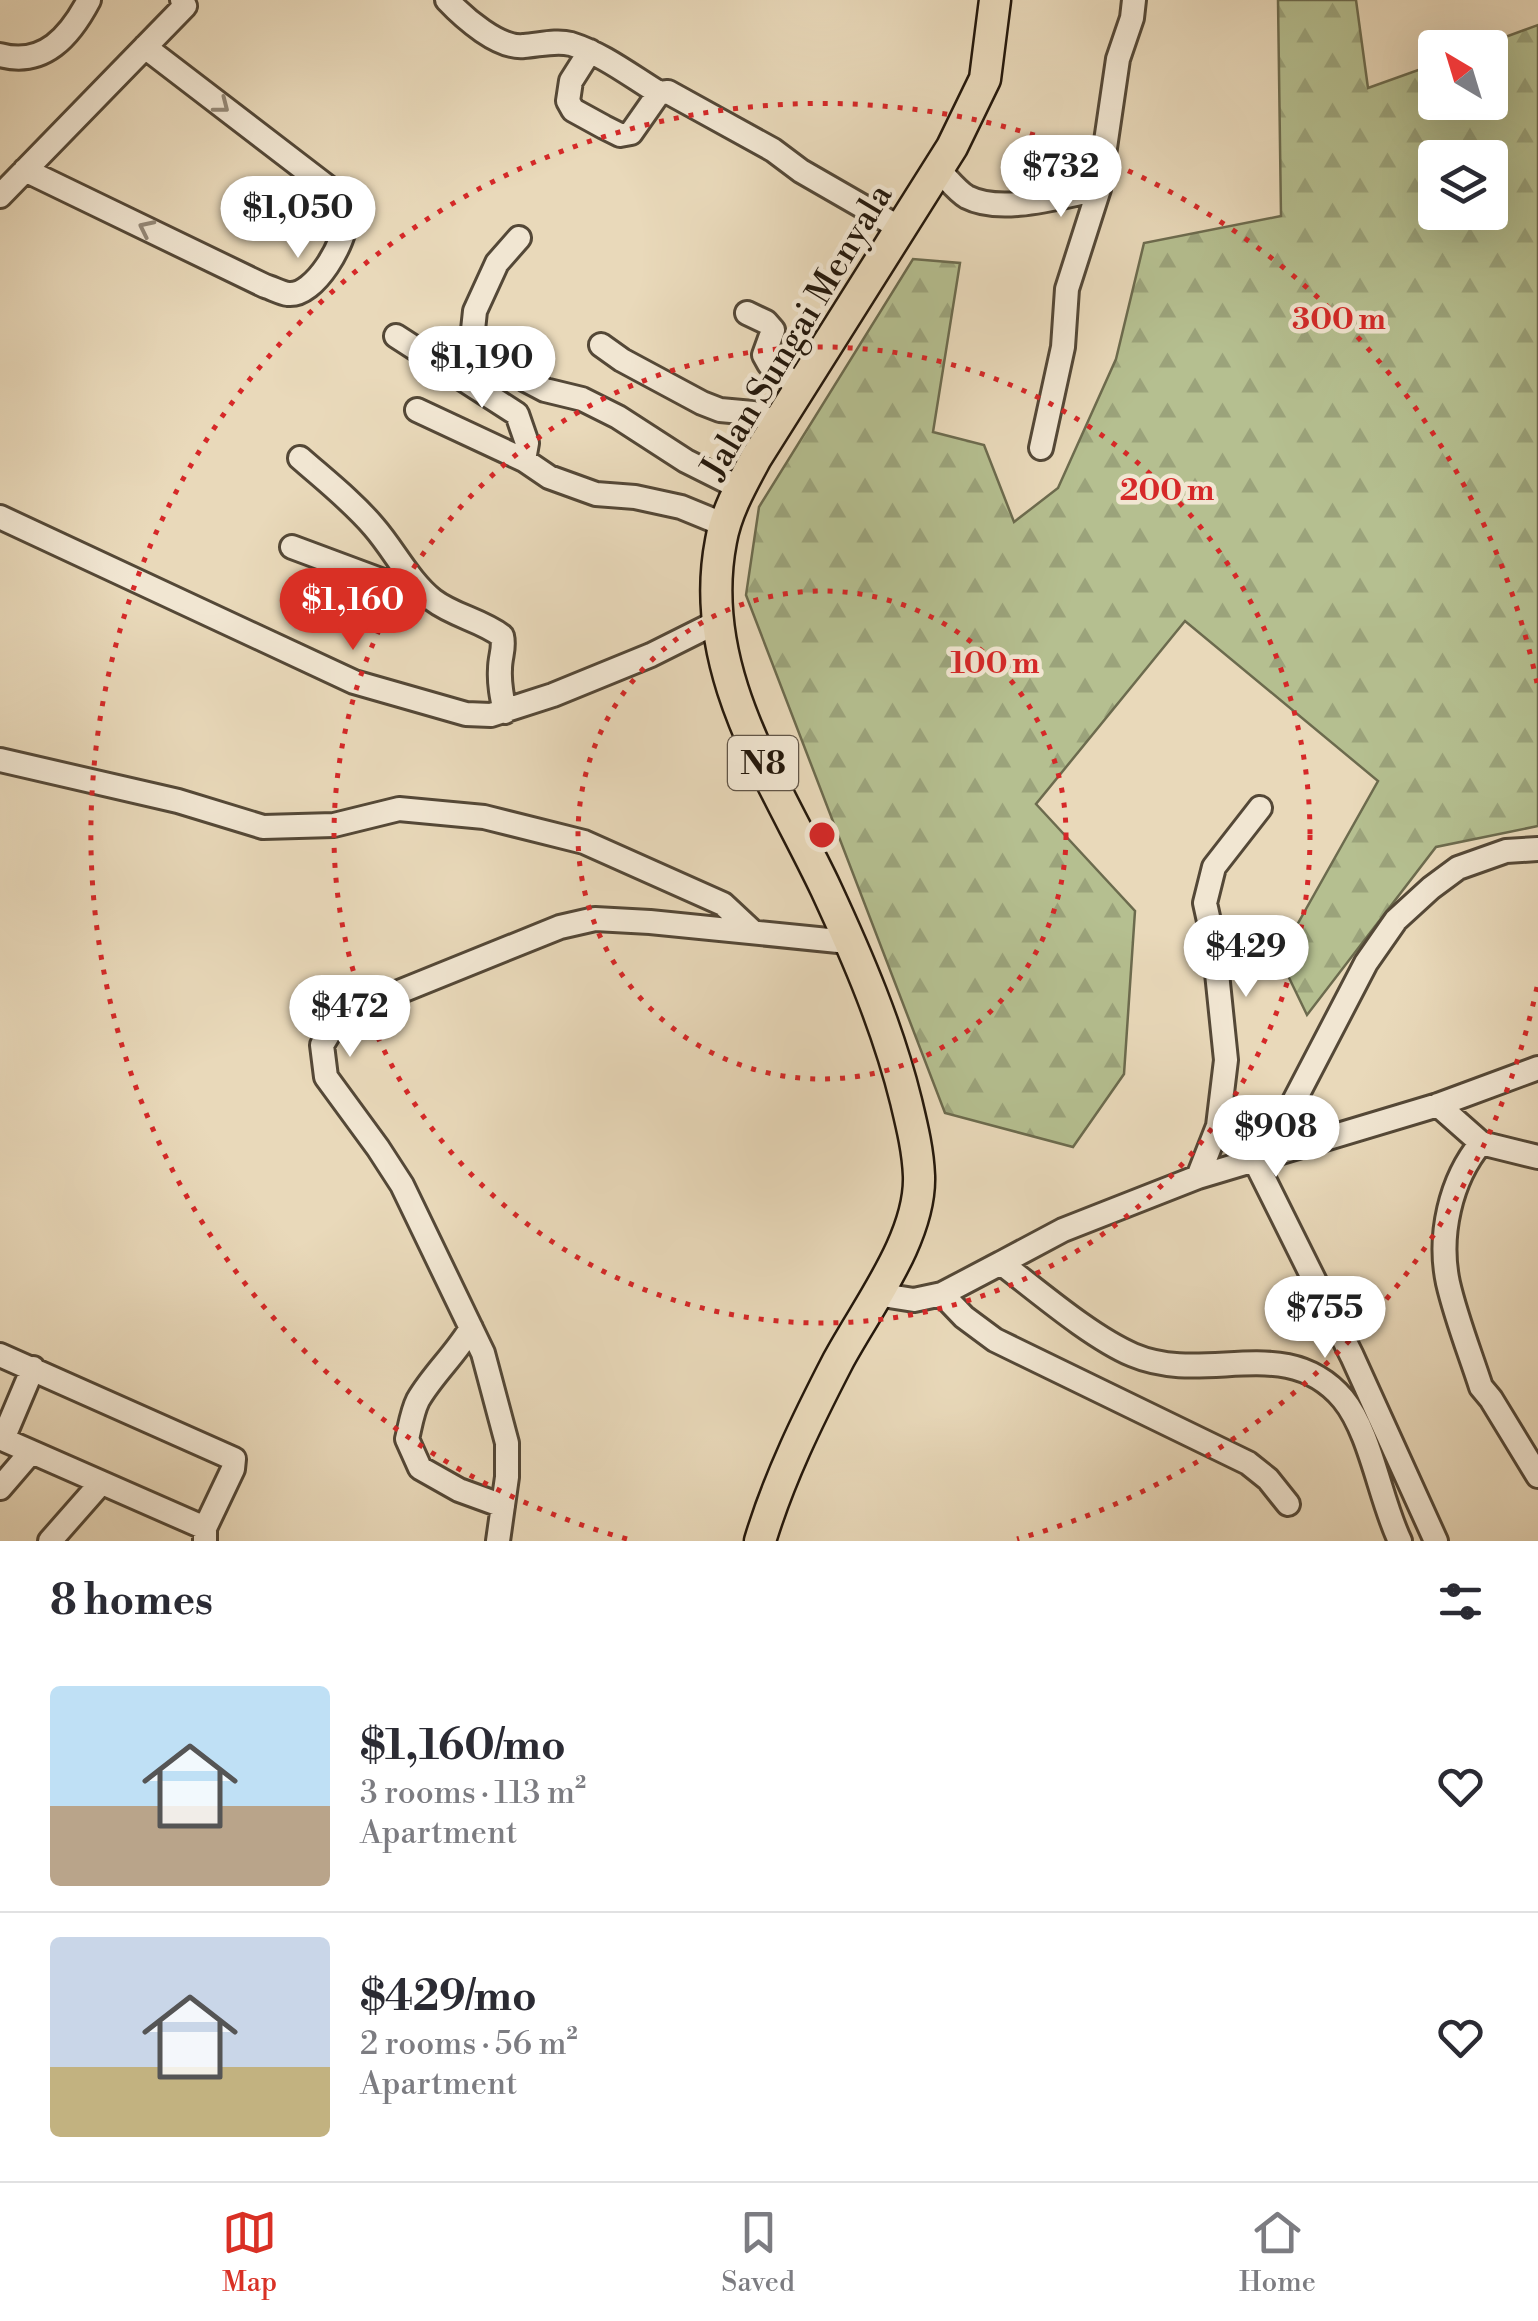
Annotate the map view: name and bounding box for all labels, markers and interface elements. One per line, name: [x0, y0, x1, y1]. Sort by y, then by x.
north arrow: [1418, 30, 1508, 120]
map controls: [1418, 30, 1508, 230]
one-way arrow: [211, 95, 229, 112]
pin: $732: [1002, 135, 1120, 220]
button: layers: [1418, 140, 1508, 230]
text: $732: [1023, 147, 1099, 187]
pin: $1,050: [217, 176, 379, 261]
street label: Jalan Sungai Menyala: [691, 176, 902, 489]
text: $1,050: [243, 188, 353, 228]
one-way arrow: [138, 221, 156, 240]
text: 300 m: [1292, 301, 1386, 339]
pin: $1,190: [401, 326, 563, 411]
text: $1,190: [430, 338, 534, 378]
text: 200 m: [1120, 472, 1214, 510]
pin: $1,160: [272, 568, 434, 653]
text: $1,160: [302, 580, 404, 620]
text: 100 m: [950, 645, 1040, 683]
road number: N8: [728, 736, 798, 790]
centre of rings: [804, 817, 840, 853]
pin: $429: [1187, 915, 1305, 1000]
text: $429: [1206, 927, 1286, 967]
pin: $472: [291, 975, 409, 1060]
text: $472: [311, 987, 389, 1027]
pin: $908: [1217, 1095, 1335, 1180]
text: $908: [1235, 1107, 1317, 1147]
pin: $755: [1266, 1276, 1384, 1361]
text: $755: [1287, 1288, 1363, 1328]
icon: filters: [1433, 1574, 1488, 1629]
text: 8 homes: [50, 1575, 213, 1628]
text: $1,160/mo: [360, 1720, 566, 1773]
icon: home: [130, 1726, 250, 1846]
icon: heart: [1433, 1759, 1488, 1814]
text: 3 rooms · 113 m²: [360, 1773, 586, 1813]
text: Apartment: [360, 1813, 517, 1853]
text: $429/mo: [360, 1971, 537, 2024]
icon: home: [130, 1977, 250, 2097]
icon: heart: [1433, 2010, 1488, 2065]
text: 2 rooms · 56 m²: [360, 2024, 578, 2064]
text: Apartment: [360, 2064, 517, 2104]
tab: Map: [222, 2205, 277, 2300]
tab: Saved: [721, 2205, 795, 2300]
tab: Home: [1239, 2205, 1316, 2300]

